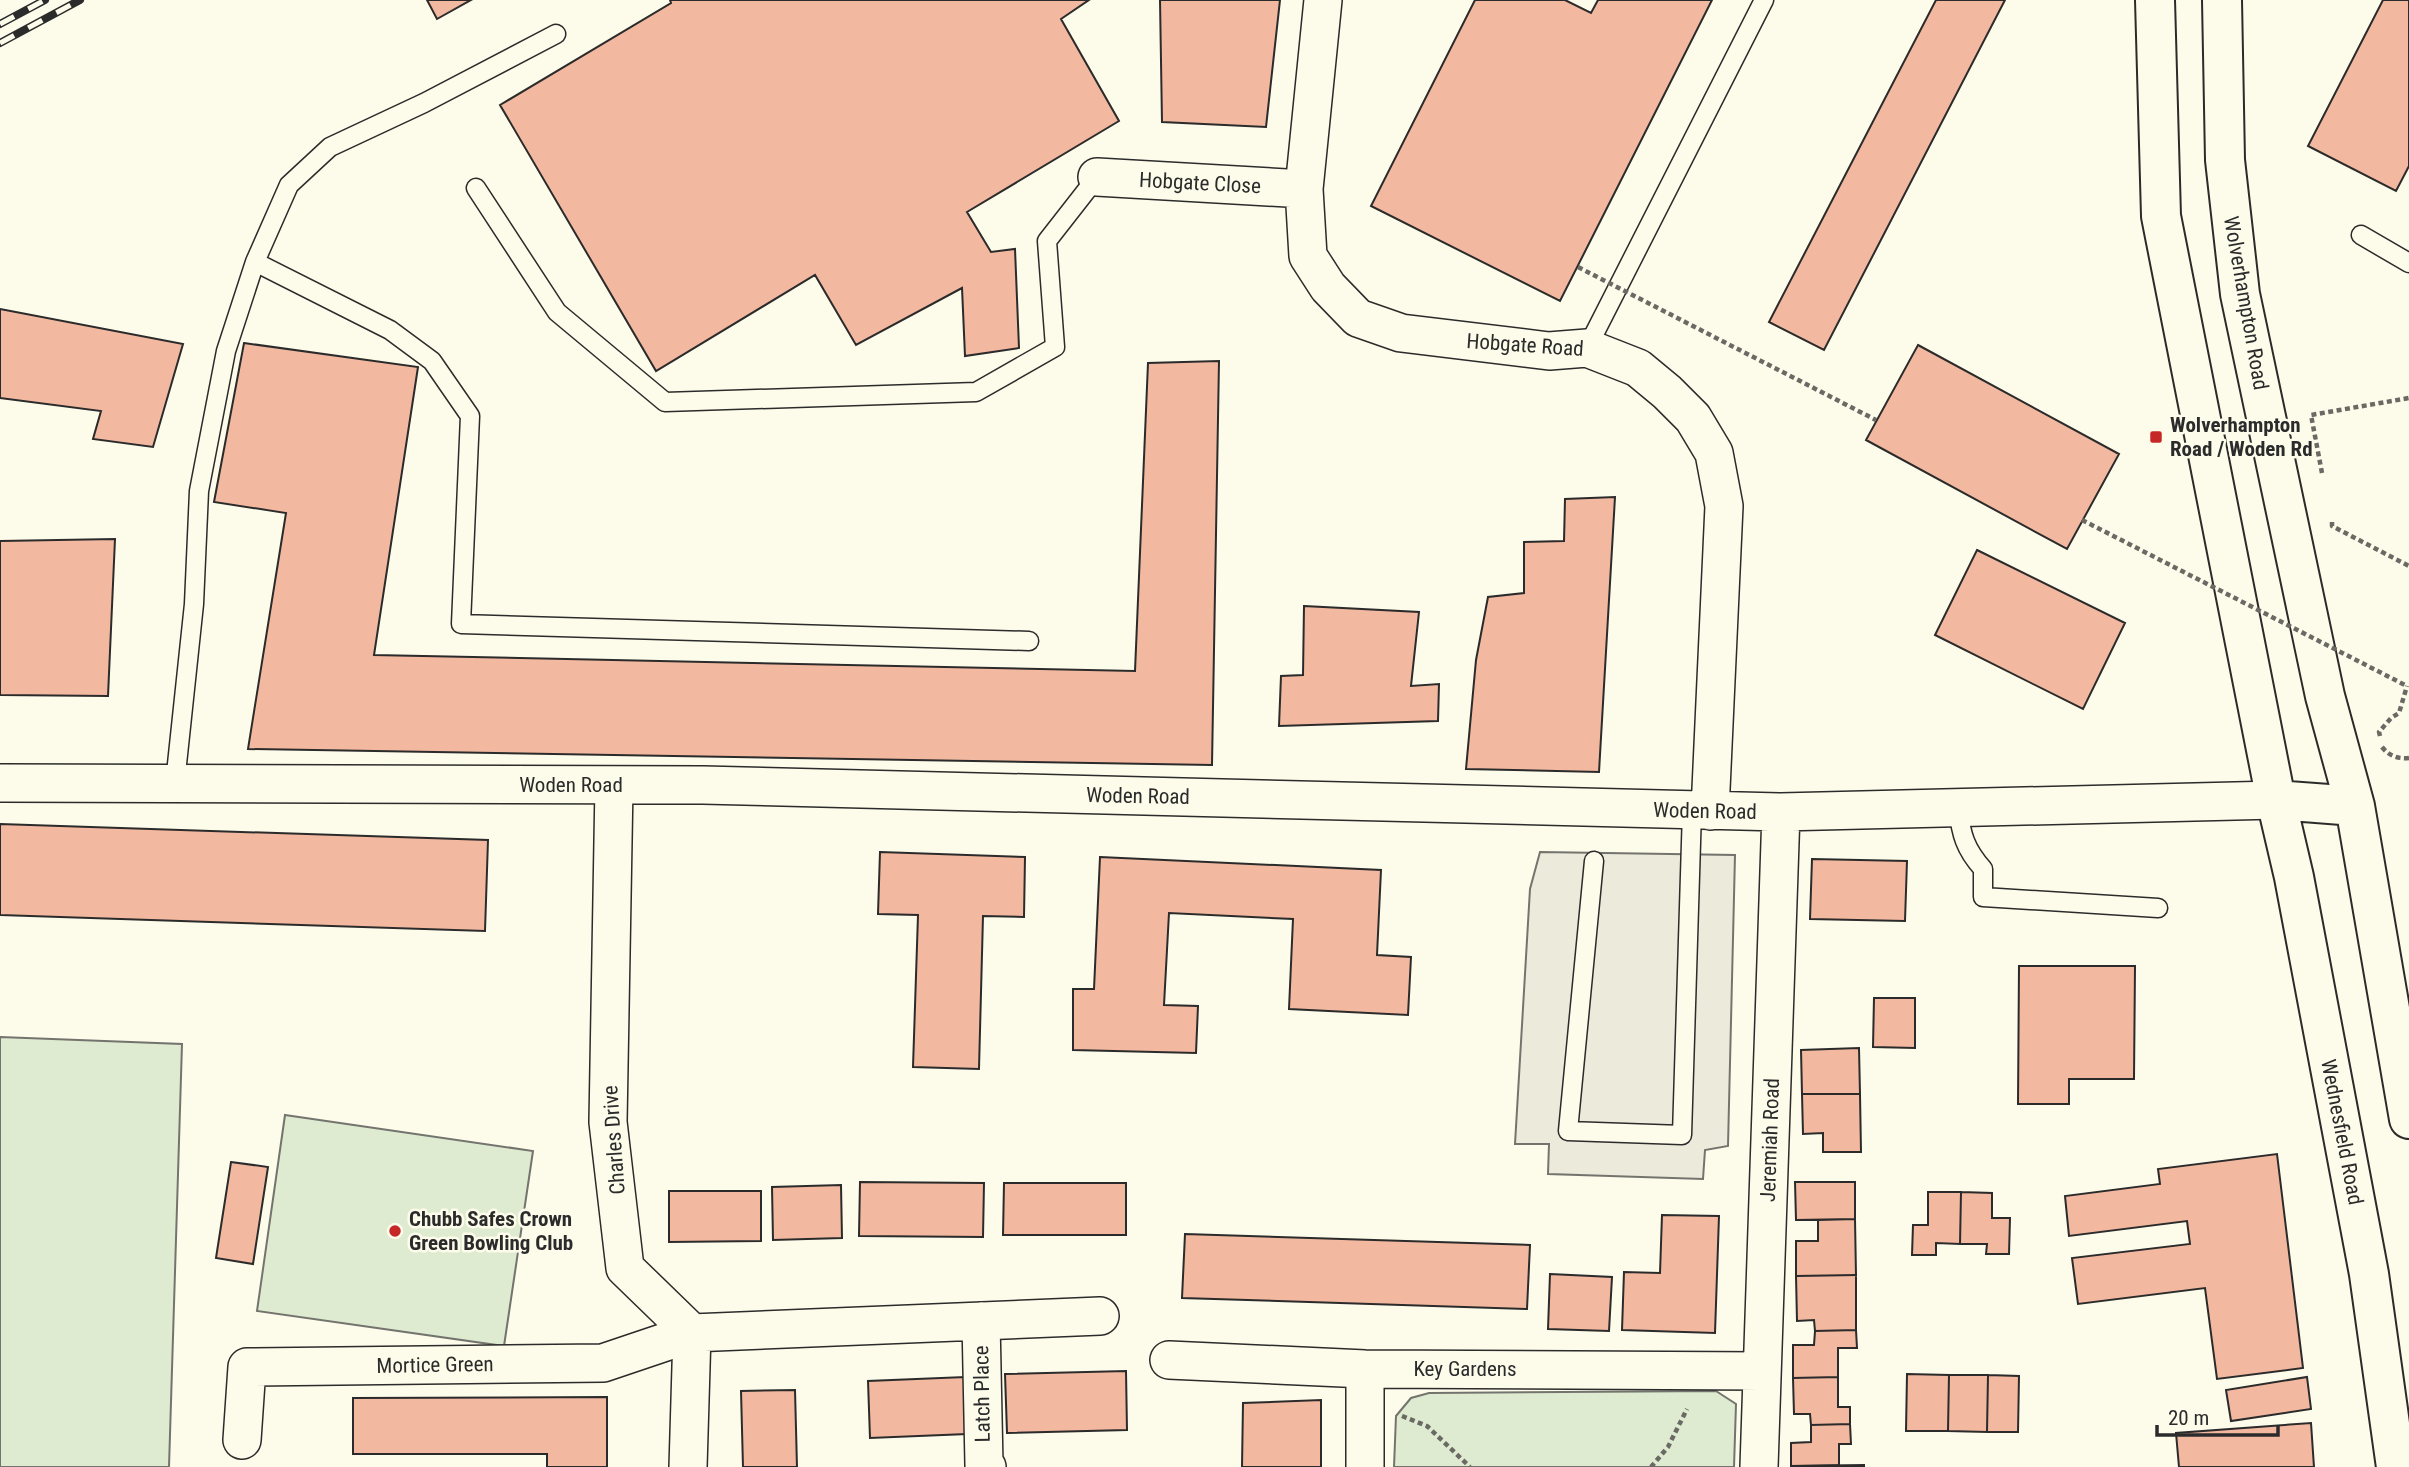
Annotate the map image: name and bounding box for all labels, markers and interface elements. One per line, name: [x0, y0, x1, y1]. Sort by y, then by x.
street label: Hobgate Close: [1139, 168, 1262, 198]
street label: Wolverhampton Road: [2219, 214, 2273, 392]
street label: Hobgate Road: [1466, 329, 1584, 361]
place label: Wolverhampton Road / Woden Rd: [2170, 413, 2313, 461]
marker: Wolverhampton Road / Woden Rd: [2148, 429, 2164, 445]
street label: Woden Road: [519, 773, 623, 797]
street label: Woden Road: [1086, 783, 1190, 809]
street label: Woden Road: [1653, 798, 1757, 824]
street label: Wednesfield Road: [2316, 1057, 2368, 1207]
street label: Jeremiah Road: [1756, 1078, 1784, 1202]
street label: Charles Drive: [598, 1084, 630, 1195]
place label: Chubb Safes Crown Green Bowling Club: [409, 1207, 573, 1255]
marker: Chubb Safes Crown Green Bowling Club: [387, 1223, 403, 1239]
street label: Latch Place: [969, 1345, 995, 1443]
street label: Mortice Green: [376, 1352, 494, 1378]
street label: Key Gardens: [1413, 1357, 1517, 1381]
scale bar: [2157, 1394, 2278, 1438]
text: 20 m: [2168, 1406, 2209, 1430]

